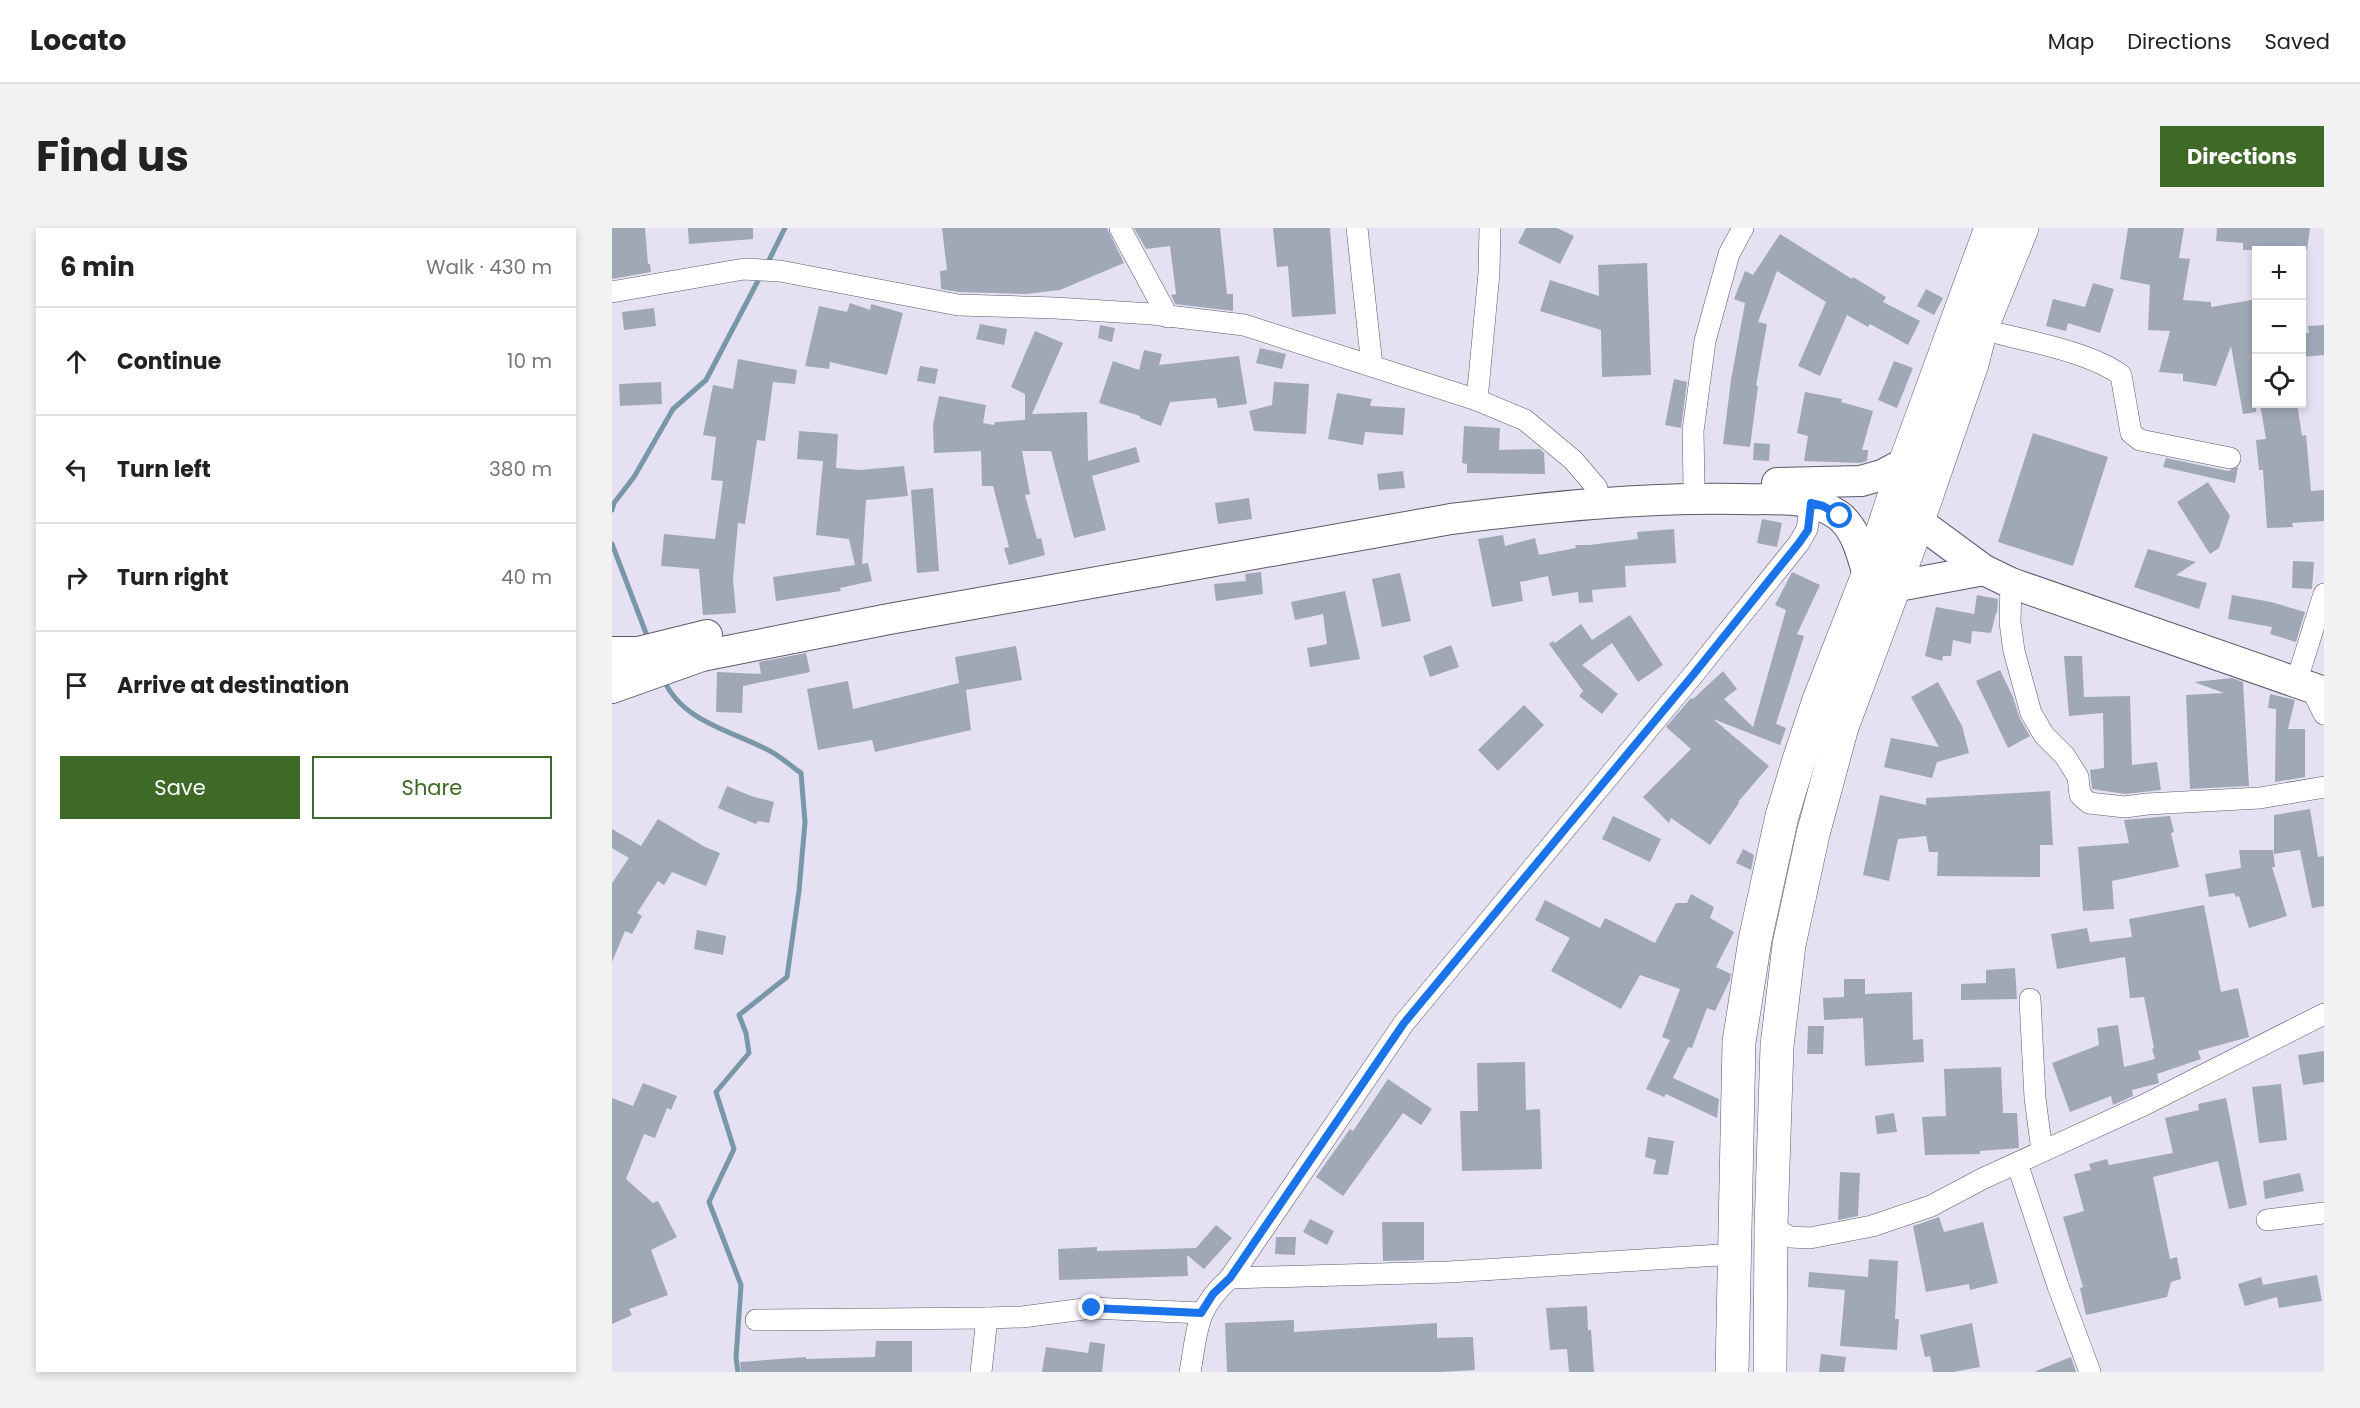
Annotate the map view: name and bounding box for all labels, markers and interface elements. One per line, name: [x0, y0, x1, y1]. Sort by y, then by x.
text: Locato: [30, 21, 126, 60]
text: Map: [2048, 27, 2094, 56]
text: Directions: [2127, 27, 2231, 56]
text: Saved: [2264, 27, 2330, 56]
button: Directions: [2160, 126, 2324, 187]
text: Find us: [36, 127, 189, 186]
map controls: [2252, 246, 2306, 408]
button: +: [2252, 246, 2306, 300]
text: 6 min: [60, 249, 135, 285]
text: Walk · 430 m: [426, 253, 552, 281]
button: −: [2252, 300, 2306, 354]
icon: ahead: [60, 345, 93, 378]
text: Continue: [117, 346, 221, 377]
text: 10 m: [507, 347, 552, 375]
button: locate: [2252, 354, 2306, 408]
icon: left: [60, 453, 93, 486]
text: Turn left: [117, 454, 211, 485]
text: 380 m: [489, 455, 552, 483]
route start: [1826, 502, 1852, 528]
icon: right: [60, 561, 93, 594]
text: Turn right: [117, 562, 228, 593]
text: 40 m: [501, 563, 552, 591]
icon: arrive: [60, 669, 93, 702]
text: Arrive at destination: [117, 670, 349, 701]
button: Save: [60, 756, 300, 819]
button: Share: [312, 756, 552, 819]
route end: [1078, 1294, 1104, 1320]

